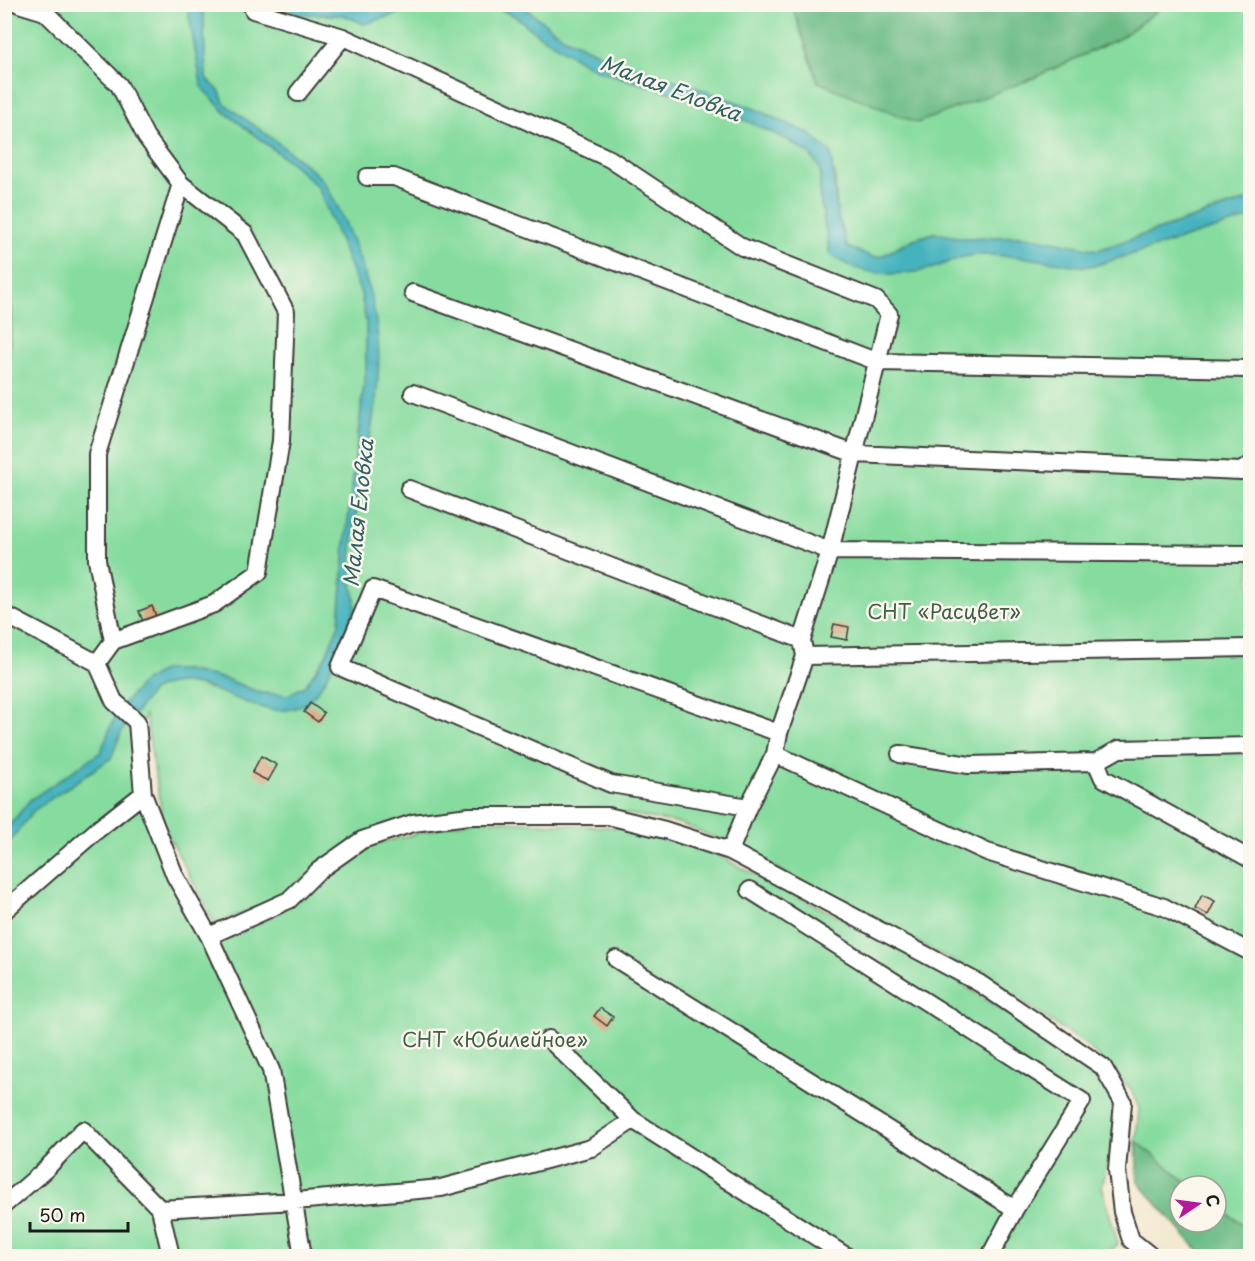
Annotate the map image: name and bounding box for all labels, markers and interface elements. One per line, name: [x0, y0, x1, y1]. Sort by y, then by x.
water label: Малая Еловка: [596, 45, 747, 129]
water label: Малая Еловка: [333, 437, 381, 589]
park label: СНТ «Расцвет»: [867, 596, 1021, 626]
park label: СНТ «Юбилейное»: [402, 1024, 588, 1054]
north arrow: [1168, 1174, 1228, 1234]
text: С: [1201, 1192, 1227, 1209]
scale bar: [30, 1195, 128, 1233]
text: 50 m: [39, 1201, 86, 1228]

